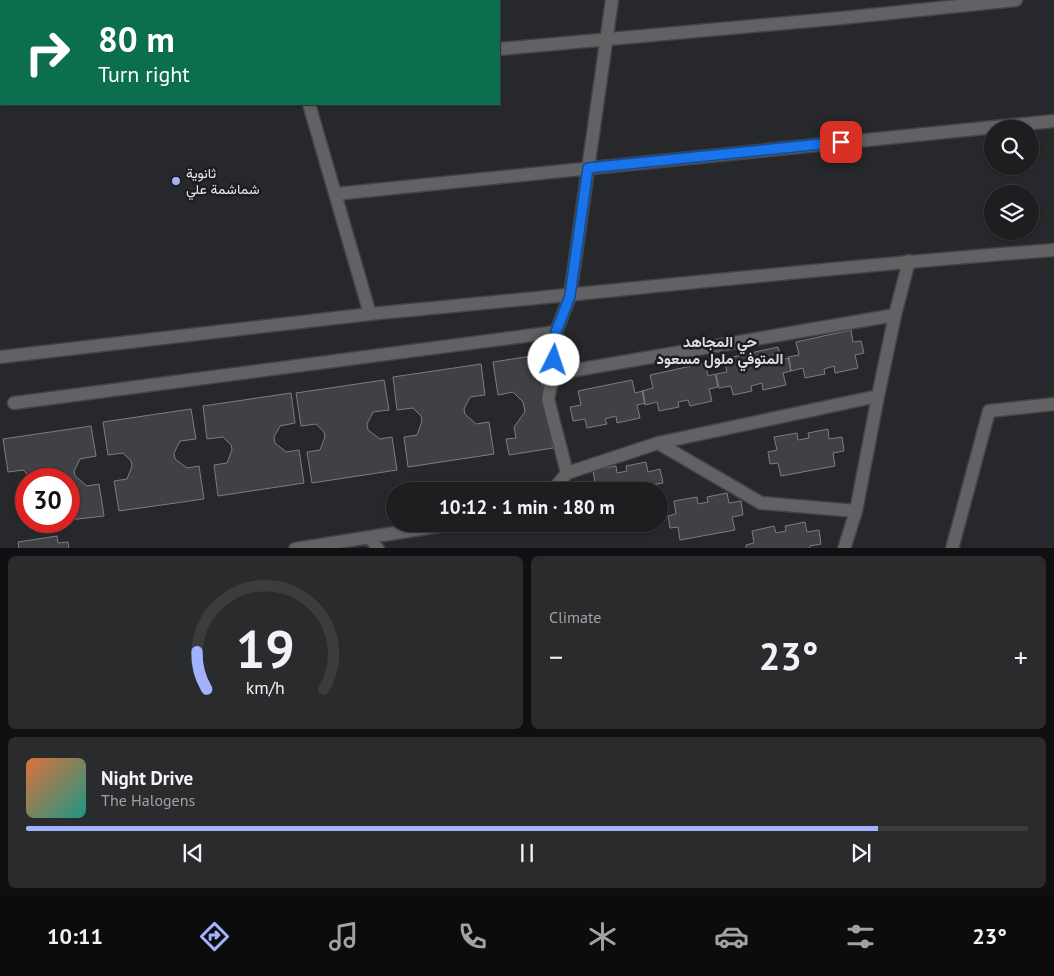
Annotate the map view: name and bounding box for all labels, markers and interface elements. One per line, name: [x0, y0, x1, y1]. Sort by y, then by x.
text: 80 m: [98, 16, 175, 62]
icon: right: [15, 20, 80, 85]
text: Turn right: [98, 60, 190, 88]
map controls: [984, 120, 1039, 240]
button: search: [984, 120, 1039, 175]
pin: [820, 121, 862, 163]
icon: arrive: [827, 128, 855, 156]
place label: ثانوية شماشمة علي: [186, 164, 260, 201]
marker: ثانوية شماشمة علي: [170, 175, 182, 187]
button: layers: [984, 185, 1039, 240]
district label: حي المجاهد المتوفي ملول مسعود: [657, 332, 783, 372]
position arrow: [527, 333, 579, 385]
speed limit sign: 30: [15, 468, 80, 533]
text: 10:12 · 1 min · 180 m: [439, 495, 615, 519]
text: Climate: [549, 607, 601, 627]
text: 19: [236, 615, 295, 682]
text: 23°: [759, 631, 818, 680]
text: −: [549, 638, 563, 675]
text: +: [1014, 638, 1028, 675]
text: km/h: [246, 676, 285, 699]
text: Night Drive: [101, 766, 193, 790]
text: The Halogens: [101, 790, 195, 810]
icon: previous: [179, 839, 207, 867]
icon: pause: [513, 839, 541, 867]
icon: next: [847, 839, 875, 867]
icon: directions: [197, 919, 232, 954]
icon: music: [326, 919, 361, 954]
icon: phone: [455, 919, 490, 954]
icon: climate: [585, 919, 620, 954]
icon: car: [714, 919, 749, 954]
icon: filters: [843, 919, 878, 954]
text: 10:11: [47, 922, 103, 950]
text: 23°: [972, 922, 1007, 950]

